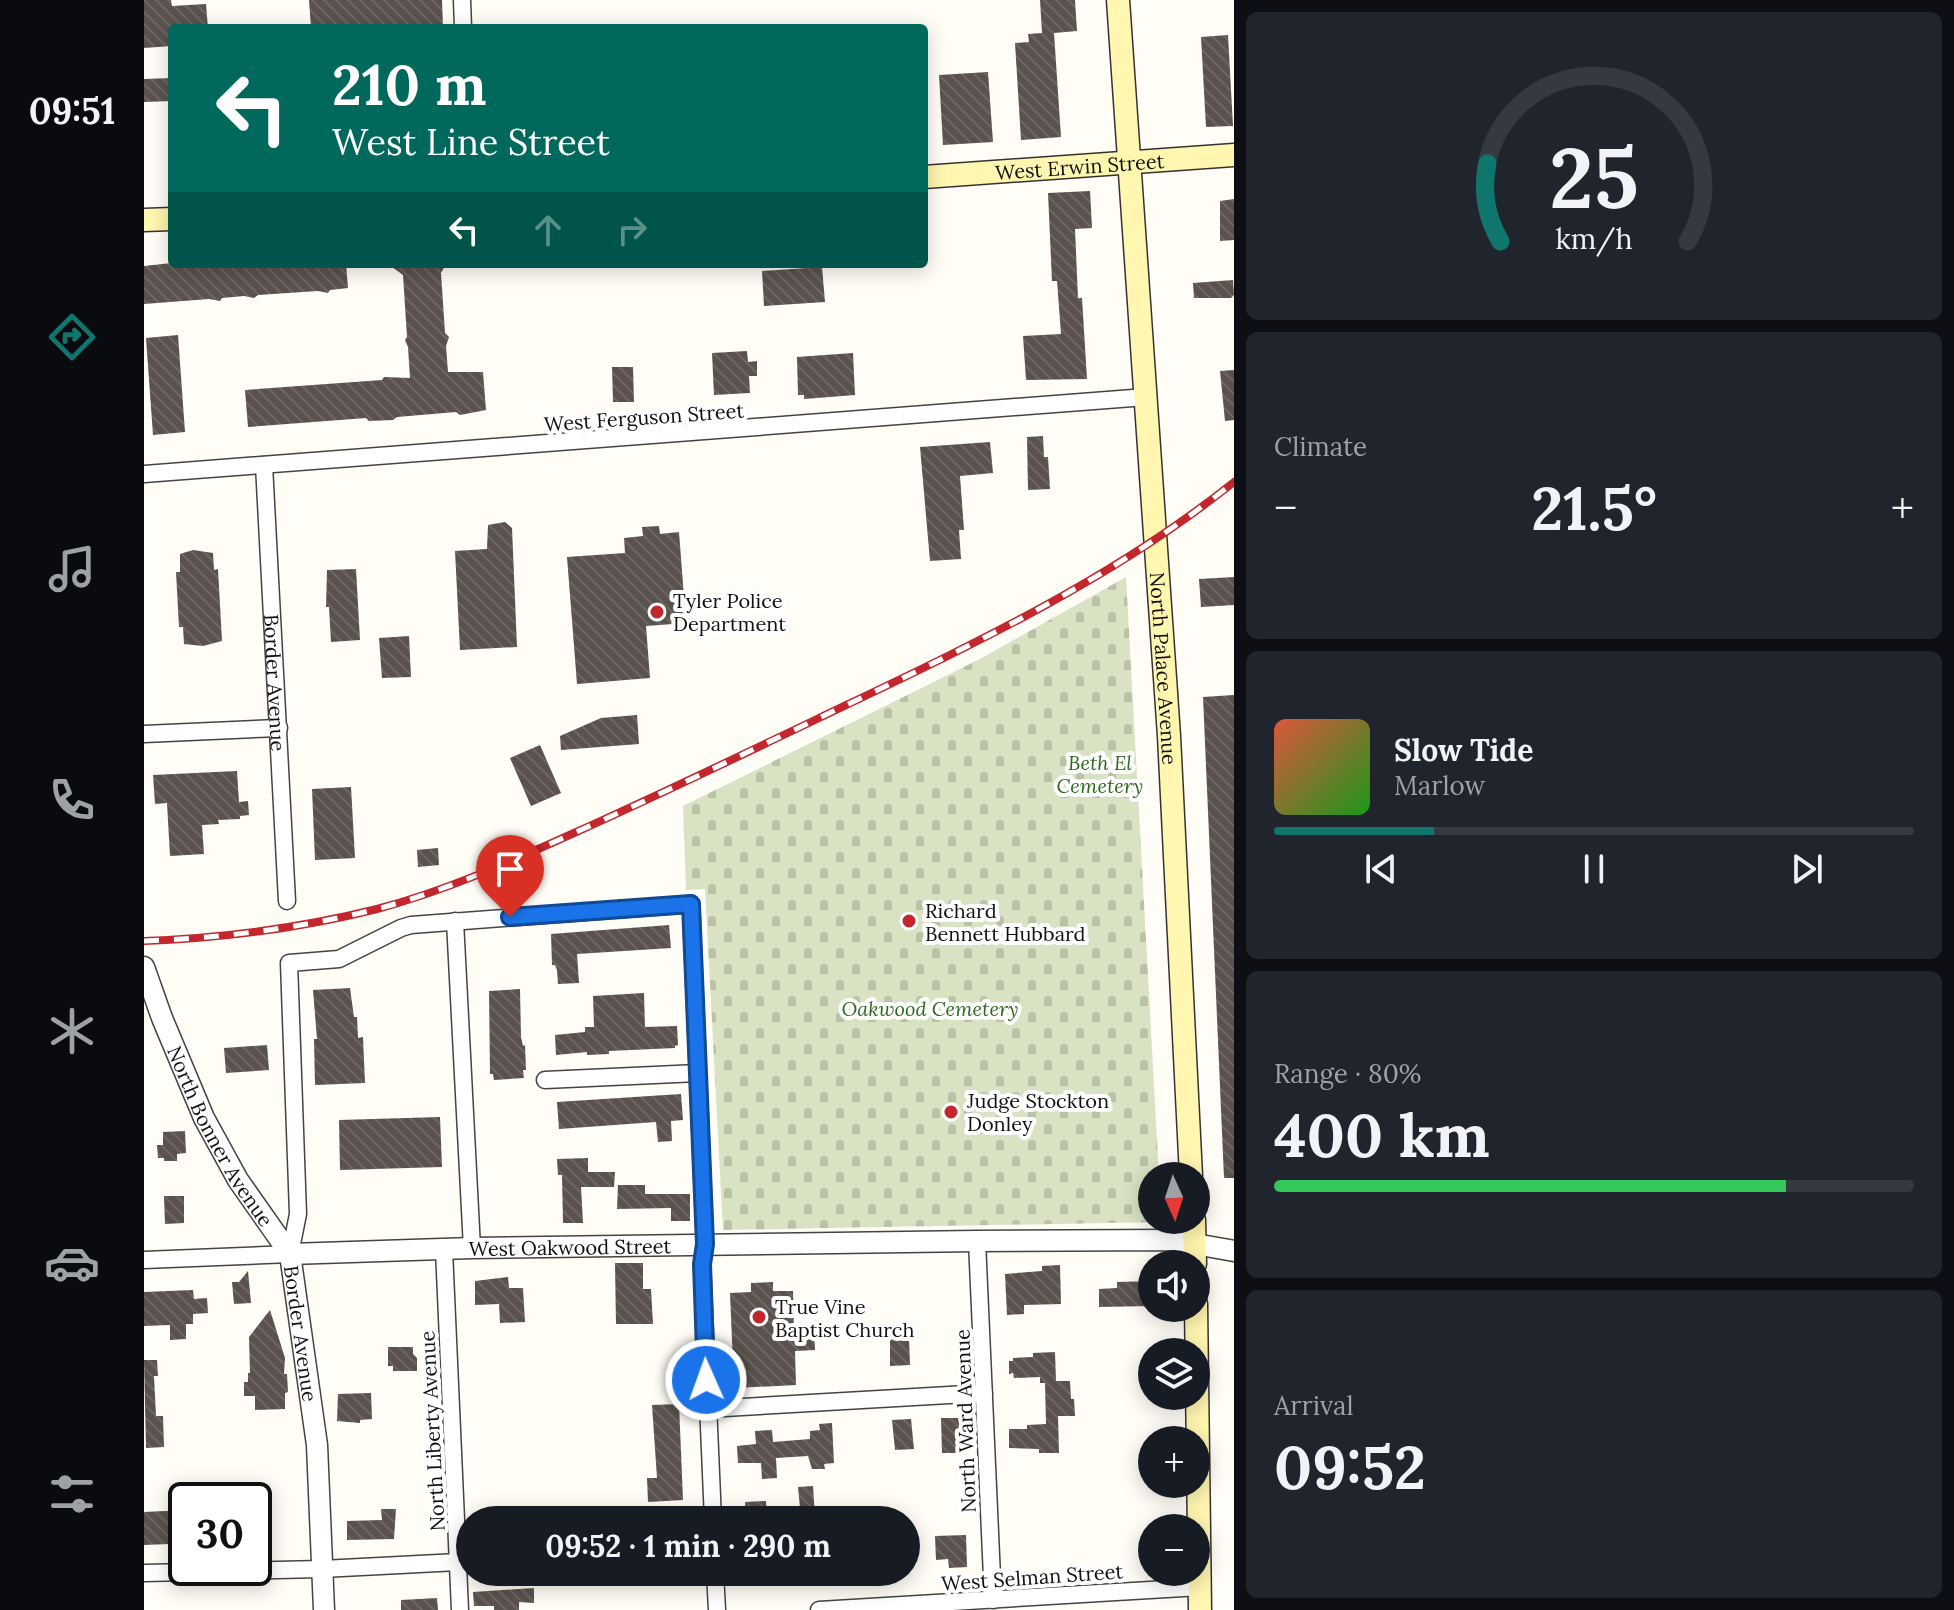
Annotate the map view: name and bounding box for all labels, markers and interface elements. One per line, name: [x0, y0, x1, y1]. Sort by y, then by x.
text: 210 m: [332, 49, 486, 120]
icon: left: [200, 56, 304, 160]
text: 09:51: [29, 88, 115, 134]
text: West Line Street: [332, 119, 610, 165]
text: 25: [1549, 123, 1639, 230]
street label: West Erwin Street: [994, 147, 1165, 184]
icon: left: [442, 208, 486, 252]
icon: ahead: [526, 208, 570, 252]
icon: right: [610, 208, 654, 252]
text: km/h: [1555, 220, 1633, 257]
icon: directions: [44, 309, 100, 365]
street label: West Ferguson Street: [543, 398, 745, 436]
text: Climate: [1274, 430, 1367, 463]
text: 21.5°: [1531, 470, 1657, 546]
text: −: [1274, 480, 1297, 536]
text: +: [1891, 480, 1914, 536]
icon: music: [44, 541, 100, 597]
street label: North Palace Avenue: [1145, 571, 1183, 766]
place label: Tyler Police Department: [673, 588, 786, 636]
marker: Tyler Police Department: [648, 603, 666, 621]
street label: Border Avenue: [259, 613, 292, 752]
text: Slow Tide: [1394, 731, 1533, 769]
park label: Beth El Cemetery: [1057, 750, 1143, 798]
text: Marlow: [1394, 769, 1485, 802]
icon: phone: [44, 772, 100, 828]
pin: [476, 835, 544, 917]
icon: arrive: [488, 847, 532, 891]
icon: previous: [1359, 847, 1403, 891]
icon: pause: [1572, 847, 1616, 891]
icon: next: [1785, 847, 1829, 891]
place label: Richard Bennett Hubbard: [925, 898, 1085, 946]
marker: Richard Bennett Hubbard: [900, 912, 918, 930]
park label: Oakwood Cemetery: [841, 996, 1019, 1021]
icon: climate: [44, 1003, 100, 1059]
street label: North Bonner Avenue: [163, 1042, 279, 1231]
text: Range · 80%: [1274, 1057, 1421, 1090]
place label: Judge Stockton Donley: [966, 1088, 1109, 1136]
text: 400 km: [1274, 1097, 1490, 1173]
marker: Judge Stockton Donley: [942, 1103, 960, 1121]
north arrow: [1138, 1162, 1210, 1234]
map controls: [1138, 1162, 1210, 1586]
street label: West Oakwood Street: [469, 1233, 672, 1261]
icon: car: [44, 1235, 100, 1291]
button: sound: [1138, 1250, 1210, 1322]
street label: Border Avenue: [279, 1264, 323, 1403]
place label: True Vine Baptist Church: [775, 1294, 914, 1342]
marker: True Vine Baptist Church: [750, 1308, 768, 1326]
street label: North Ward Avenue: [949, 1329, 981, 1513]
street label: North Liberty Avenue: [414, 1330, 450, 1532]
position arrow: [664, 1338, 748, 1422]
button: layers: [1138, 1338, 1210, 1410]
text: Arrival: [1274, 1389, 1353, 1422]
button: +: [1138, 1426, 1210, 1498]
text: 09:52: [1274, 1429, 1426, 1505]
icon: filters: [44, 1466, 100, 1522]
speed limit sign: 30: [168, 1482, 272, 1586]
button: −: [1138, 1514, 1210, 1586]
text: 09:52 · 1 min · 290 m: [545, 1527, 831, 1565]
street label: West Selman Street: [940, 1558, 1124, 1596]

